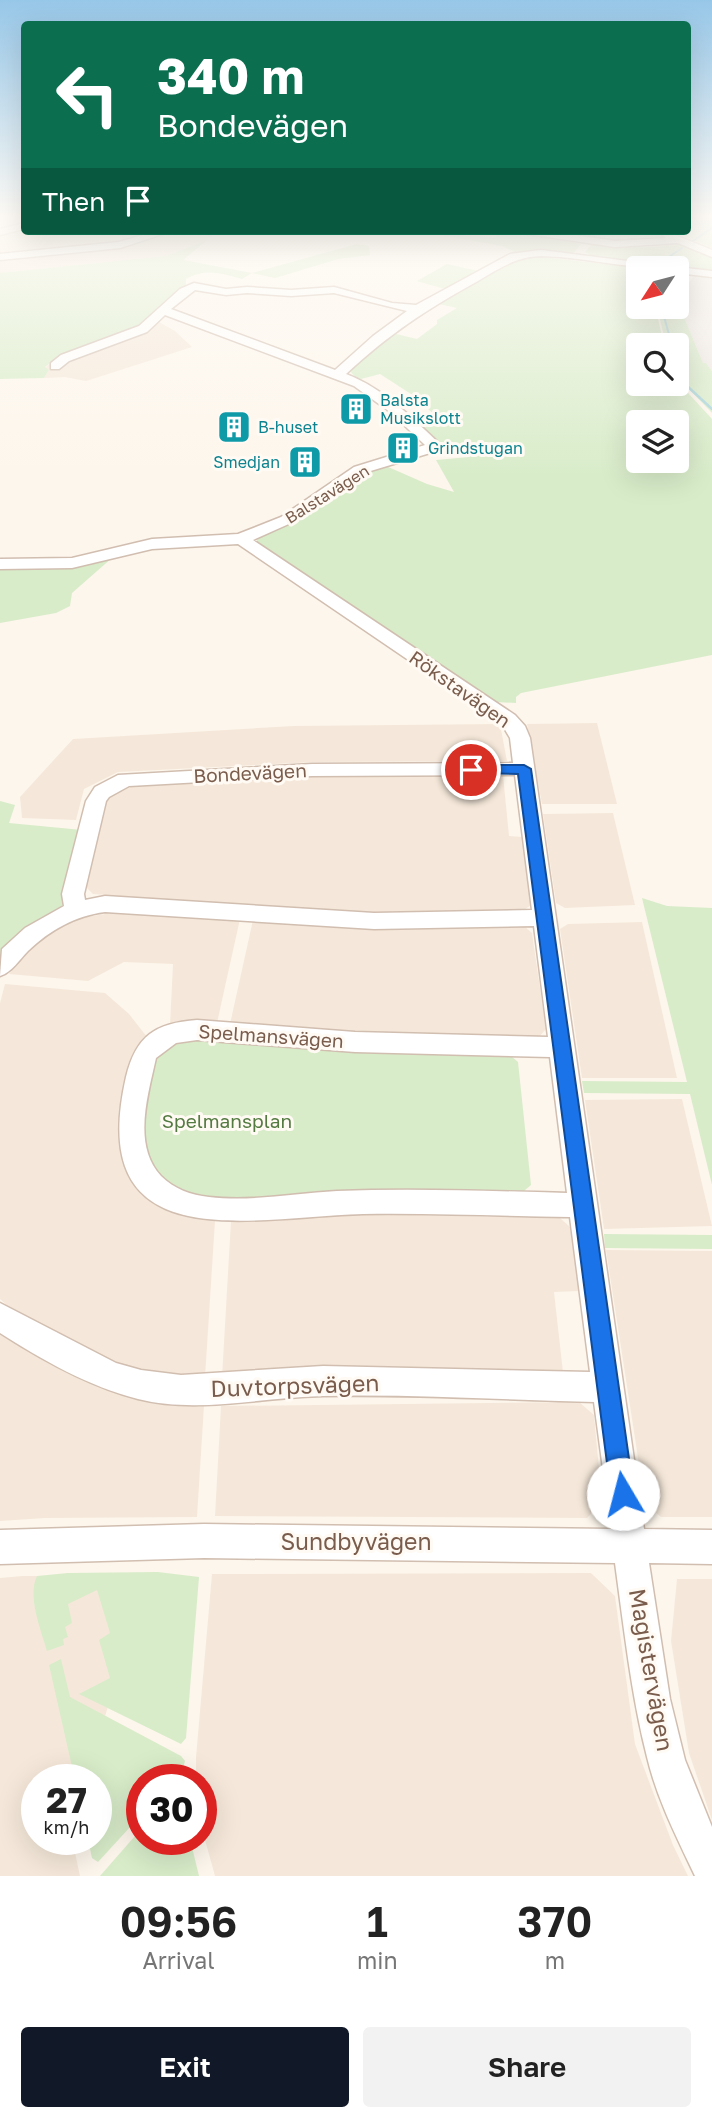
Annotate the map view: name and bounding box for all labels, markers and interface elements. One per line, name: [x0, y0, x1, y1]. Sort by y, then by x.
text: 340 m: [157, 46, 305, 105]
icon: left: [42, 49, 133, 140]
text: Bondevägen: [157, 106, 348, 144]
icon: arrive: [119, 182, 157, 220]
text: Then: [42, 186, 105, 217]
north arrow: [626, 256, 690, 318]
map controls: [626, 256, 689, 473]
button: search: [626, 333, 689, 396]
building icon: Balsta Musikslott: [337, 390, 375, 428]
place label: Balsta Musikslott: [380, 390, 461, 428]
building icon: B-huset: [215, 408, 253, 446]
button: layers: [626, 410, 689, 473]
place label: B-huset: [258, 417, 318, 437]
building icon: Grindstugan: [384, 429, 422, 467]
place label: Grindstugan: [428, 438, 523, 458]
building icon: Smedjan: [286, 443, 324, 481]
place label: Smedjan: [213, 452, 280, 472]
street label: Balstavägen: [281, 460, 373, 528]
street label: Rökstavägen: [405, 645, 515, 732]
pin: [441, 740, 501, 800]
icon: arrive: [452, 751, 490, 789]
street label: Bondevägen: [193, 758, 307, 787]
street label: Spelmansvägen: [198, 1019, 344, 1052]
park label: Spelmansplan: [162, 1109, 292, 1132]
street label: Duvtorpsvägen: [210, 1368, 380, 1402]
position arrow: [586, 1457, 660, 1531]
street label: Sundbyvägen: [280, 1527, 432, 1555]
street label: Magistervägen: [624, 1586, 680, 1753]
speed limit sign: 30: [126, 1764, 217, 1855]
text: 27: [46, 1779, 87, 1821]
text: km/h: [44, 1816, 89, 1838]
text: 09:56: [120, 1896, 237, 1946]
text: 1: [367, 1896, 388, 1946]
text: 370: [517, 1896, 592, 1946]
text: Arrival: [142, 1946, 215, 1974]
text: min: [357, 1946, 398, 1974]
text: m: [545, 1946, 565, 1974]
button: Exit: [21, 2027, 349, 2107]
button: Share: [363, 2027, 691, 2107]

